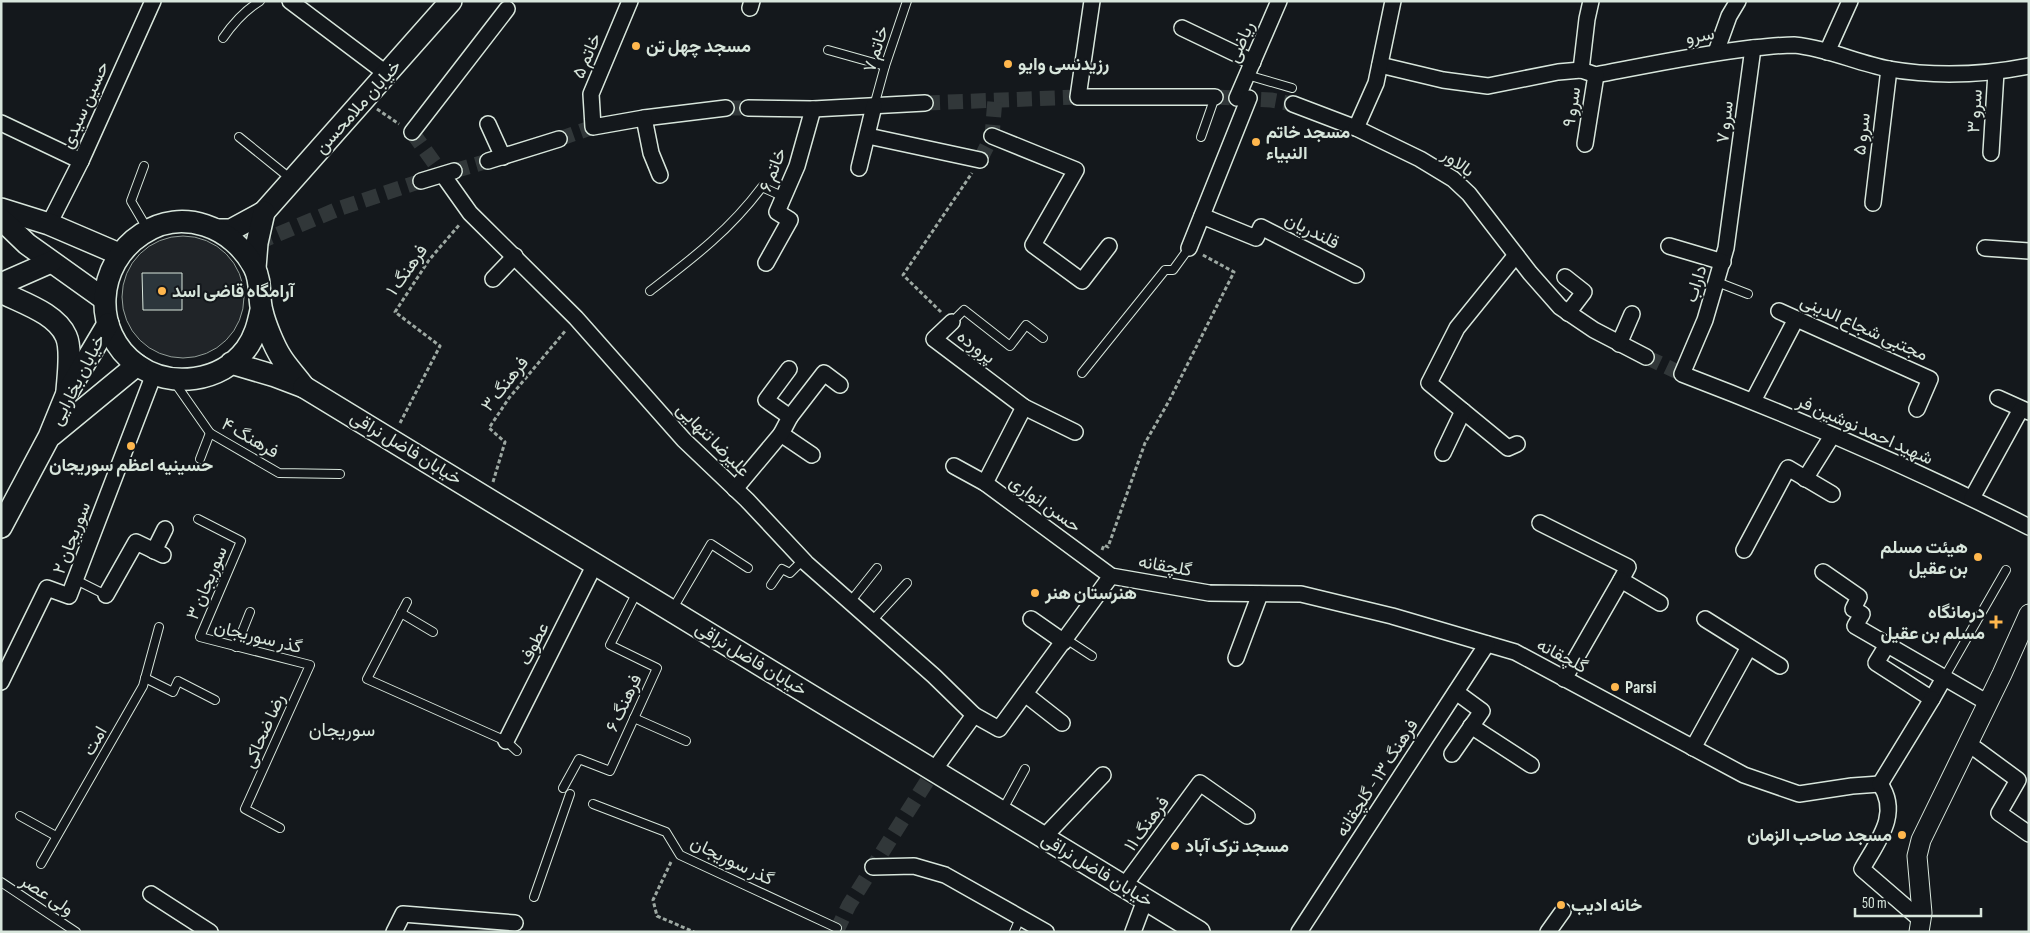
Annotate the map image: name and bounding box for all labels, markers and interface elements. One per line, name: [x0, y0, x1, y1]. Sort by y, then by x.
street label: ریاضی: [1223, 18, 1259, 66]
street label: خاتم ۷: [859, 23, 894, 75]
street label: سرو: [1684, 23, 1716, 49]
street label: خاتم ۵: [568, 30, 607, 82]
place label: مسجد چهل تن: [646, 36, 751, 58]
marker: مسجد چهل تن: [630, 40, 642, 52]
place label: رزیدنسی وایو: [1018, 54, 1109, 75]
street label: خیابان ملامحسن: [310, 56, 406, 158]
street label: حسین سیدی: [56, 58, 114, 152]
marker: رزیدنسی وایو: [1002, 58, 1014, 70]
street label: سرو ۹: [1558, 85, 1586, 129]
street label: سرو ۳: [1963, 89, 1987, 133]
street label: سرو ۷: [1712, 100, 1738, 144]
street label: سرو ۵: [1849, 112, 1875, 156]
place label: مسجد خاتم النبیاء: [1266, 122, 1350, 164]
marker: مسجد خاتم النبیاء: [1250, 136, 1262, 148]
street label: بالاور: [1437, 144, 1478, 182]
street label: خاتم ۶: [755, 145, 792, 195]
street label: قلندریان: [1281, 208, 1343, 254]
street label: فرهنگ ۱: [382, 240, 432, 300]
street label: داراب: [1680, 263, 1712, 305]
place label: آرامگاه قاضی اسد: [172, 281, 295, 302]
marker: آرامگاه قاضی اسد: [156, 285, 168, 297]
street label: مجتبی شجاع الدینی: [1797, 290, 1931, 366]
street label: پرورده: [952, 326, 999, 369]
street label: خیابان بخارایی: [46, 331, 110, 429]
street label: فرهنگ ۳: [477, 352, 533, 416]
street label: شهید احمد نوشین فر: [1793, 390, 1936, 469]
street label: علیرضا تنهایی: [672, 399, 754, 481]
street label: خیابان فاضل نراقی: [346, 406, 466, 490]
street label: فرهنگ ۴: [218, 413, 282, 463]
marker: حسینیه اعظم سوریجان: [125, 440, 137, 452]
place label: حسینیه اعظم سوریجان: [49, 455, 213, 477]
street label: حسن انواری: [1005, 471, 1085, 537]
street label: سوریجان ۲: [49, 499, 95, 577]
place label: هیئت مسلم بن عقیل: [1880, 537, 1968, 579]
street label: سوریجان ۳: [182, 543, 232, 623]
street label: گلچقانه: [1136, 551, 1193, 582]
marker: هیئت مسلم بن عقیل: [1972, 551, 1984, 563]
place label: هنرستان هنر: [1044, 583, 1137, 604]
marker: هنرستان هنر: [1029, 587, 1041, 599]
place label: درمانگاه مسلم بن عقیل: [1881, 602, 1985, 645]
marker: درمانگاه مسلم بن عقیل: [1989, 615, 2003, 629]
street label: گذر سوریجان: [212, 616, 304, 658]
street label: خیابان فاضل نراقی: [691, 617, 811, 701]
street label: عطوف: [514, 619, 554, 669]
street label: گلچقانه: [1533, 634, 1591, 679]
street label: فرهنگ ۶: [602, 671, 646, 735]
place label: Parsi: [1625, 677, 1656, 698]
marker: Parsi: [1609, 681, 1621, 693]
street label: رضا ضحاکی: [238, 691, 290, 771]
street label: فرهنگ ۱۳ - گلچقانه: [1331, 715, 1424, 841]
district label: سوریجان: [309, 719, 375, 742]
street label: امت: [78, 723, 112, 759]
street label: فرهنگ ۱۱: [1120, 793, 1174, 855]
place label: مسجد صاحب الزمان: [1747, 825, 1892, 846]
street label: خیابان فاضل نراقی: [1037, 828, 1157, 912]
marker: مسجد صاحب الزمان: [1896, 829, 1908, 841]
street label: گذر سوریجان: [687, 832, 777, 890]
place label: مسجد ترک آباد: [1185, 836, 1289, 857]
marker: مسجد ترک آباد: [1169, 840, 1181, 852]
street label: ولی عصر: [15, 869, 78, 920]
scale bar: [1855, 886, 1981, 918]
text: 50 m: [1862, 894, 1887, 913]
place label: خانه ادیب: [1571, 895, 1642, 916]
marker: خانه ادیب: [1555, 899, 1567, 911]

